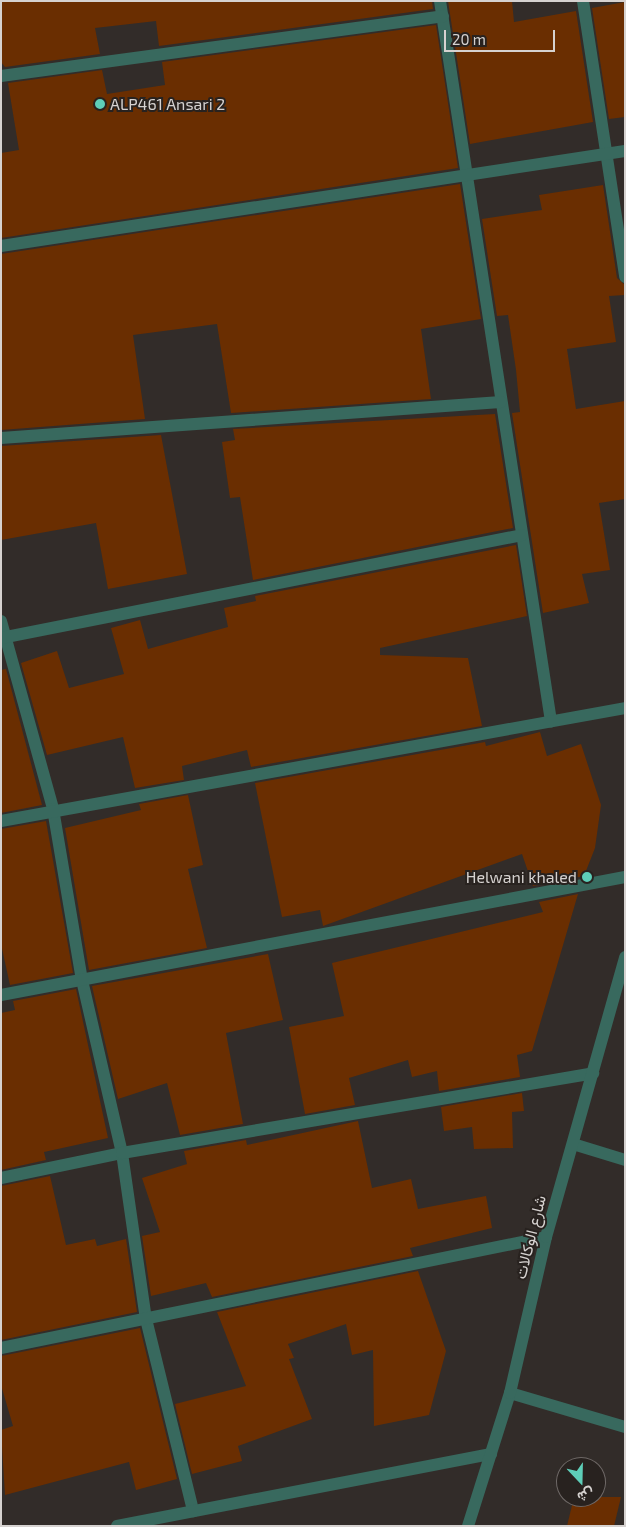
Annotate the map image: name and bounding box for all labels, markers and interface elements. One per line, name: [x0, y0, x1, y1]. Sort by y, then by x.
scale bar: [446, 20, 557, 52]
text: 20 m: [452, 30, 486, 48]
place label: ALP461 Ansari 2: [110, 94, 226, 114]
marker: ALP461 Ansari 2: [94, 98, 106, 110]
place label: Helwani khaled: [466, 867, 577, 887]
marker: Helwani khaled: [581, 871, 593, 883]
street label: شارع الوكالات: [510, 1193, 550, 1281]
north arrow: [556, 1457, 606, 1507]
text: ش: [575, 1485, 597, 1506]

